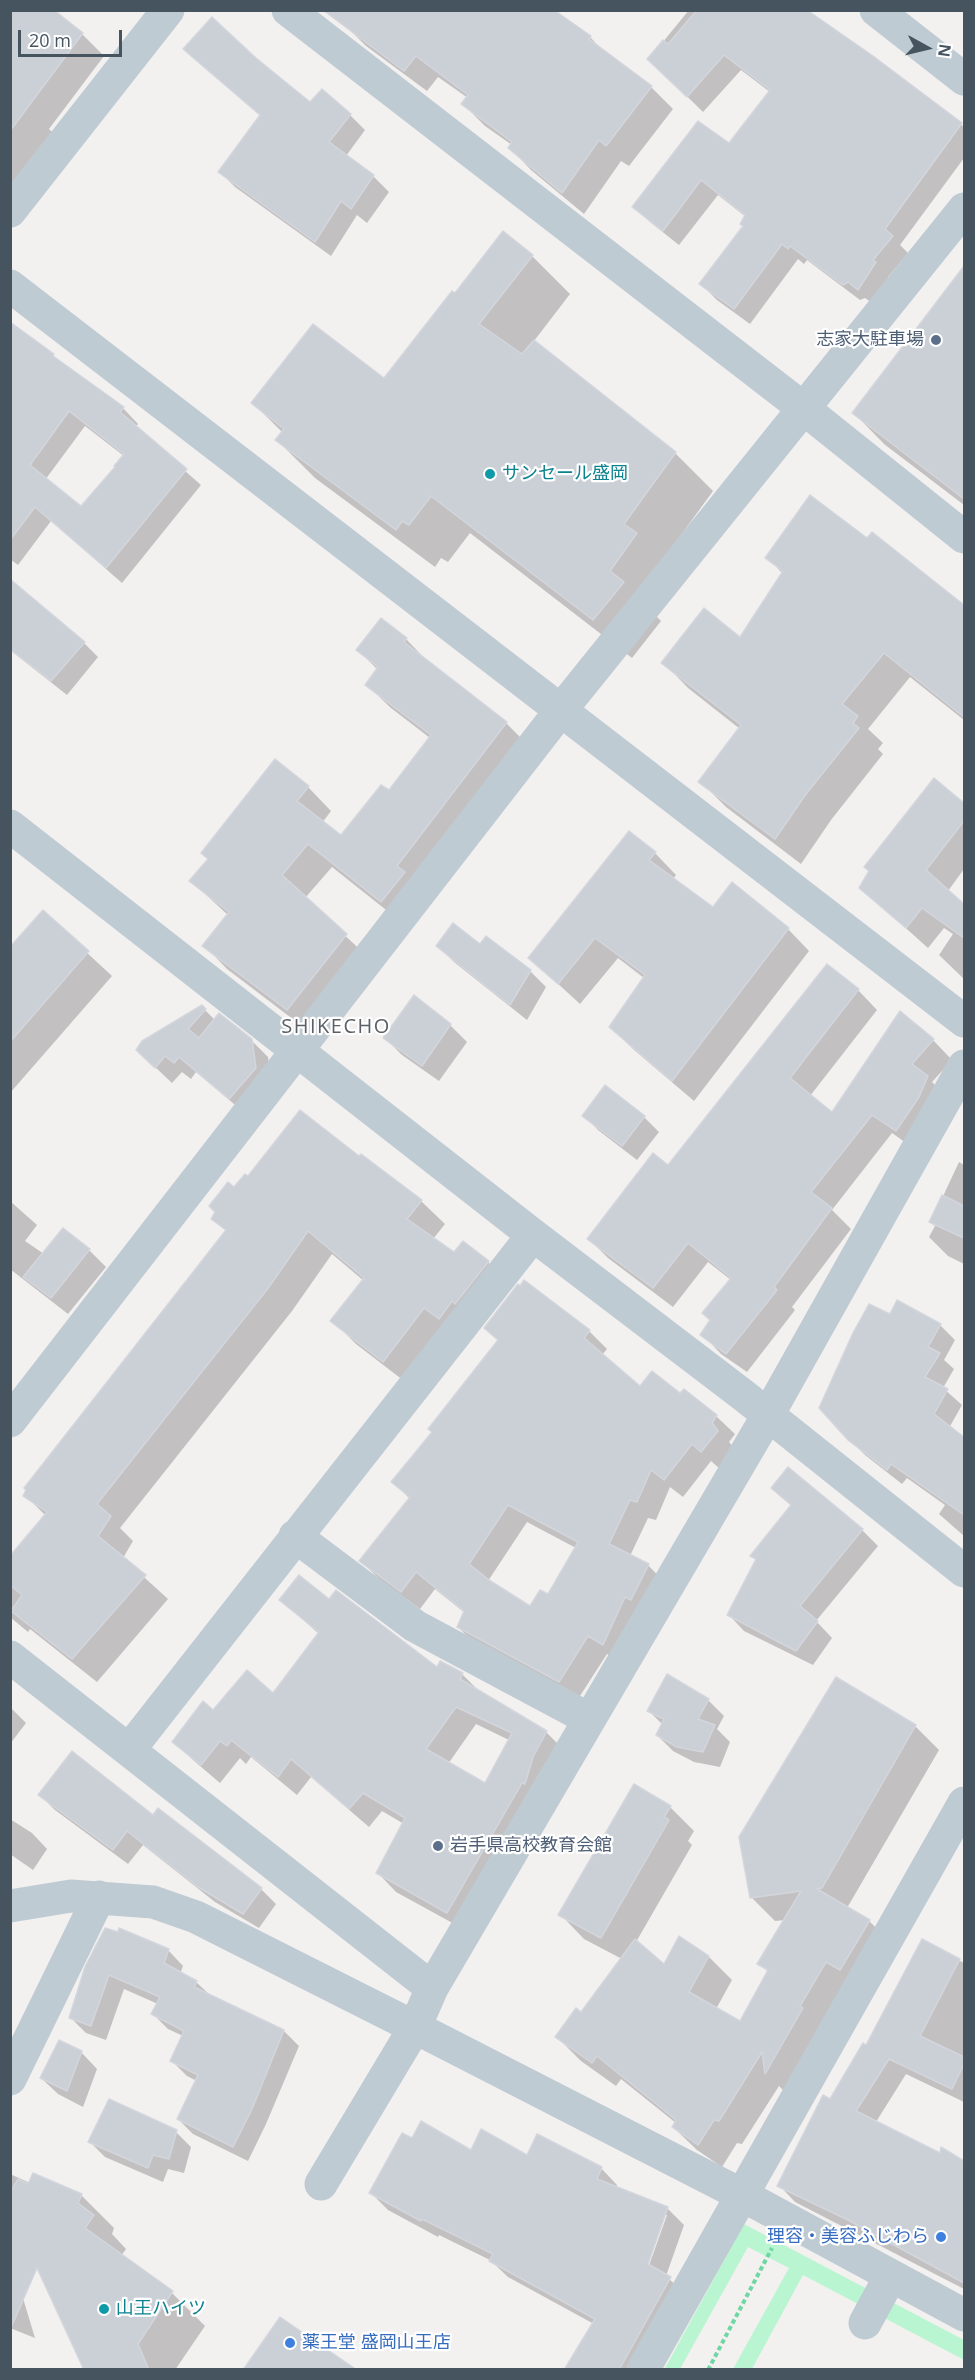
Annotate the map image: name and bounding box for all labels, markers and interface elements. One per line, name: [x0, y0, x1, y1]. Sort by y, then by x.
scale bar: [21, 18, 124, 56]
north arrow: [897, 18, 957, 78]
text: 20 m: [29, 28, 71, 52]
text: N: [933, 43, 957, 58]
place label: 志家大駐車場: [816, 329, 924, 351]
marker: 志家大駐車場: [929, 333, 943, 347]
place label: サンセール盛岡: [502, 463, 628, 485]
marker: サンセール盛岡: [483, 467, 497, 481]
district label: SHIKECHO: [281, 1015, 391, 1039]
place label: 岩手県高校教育会館: [450, 1835, 612, 1857]
marker: 岩手県高校教育会館: [431, 1839, 445, 1853]
place label: 理容・美容ふじわら: [767, 2226, 929, 2248]
marker: 理容・美容ふじわら: [934, 2230, 948, 2244]
place label: 山王ハイツ: [116, 2298, 206, 2320]
marker: 山王ハイツ: [97, 2302, 111, 2316]
place label: 薬王堂 盛岡山王店: [302, 2332, 451, 2354]
marker: 薬王堂 盛岡山王店: [283, 2336, 297, 2350]

